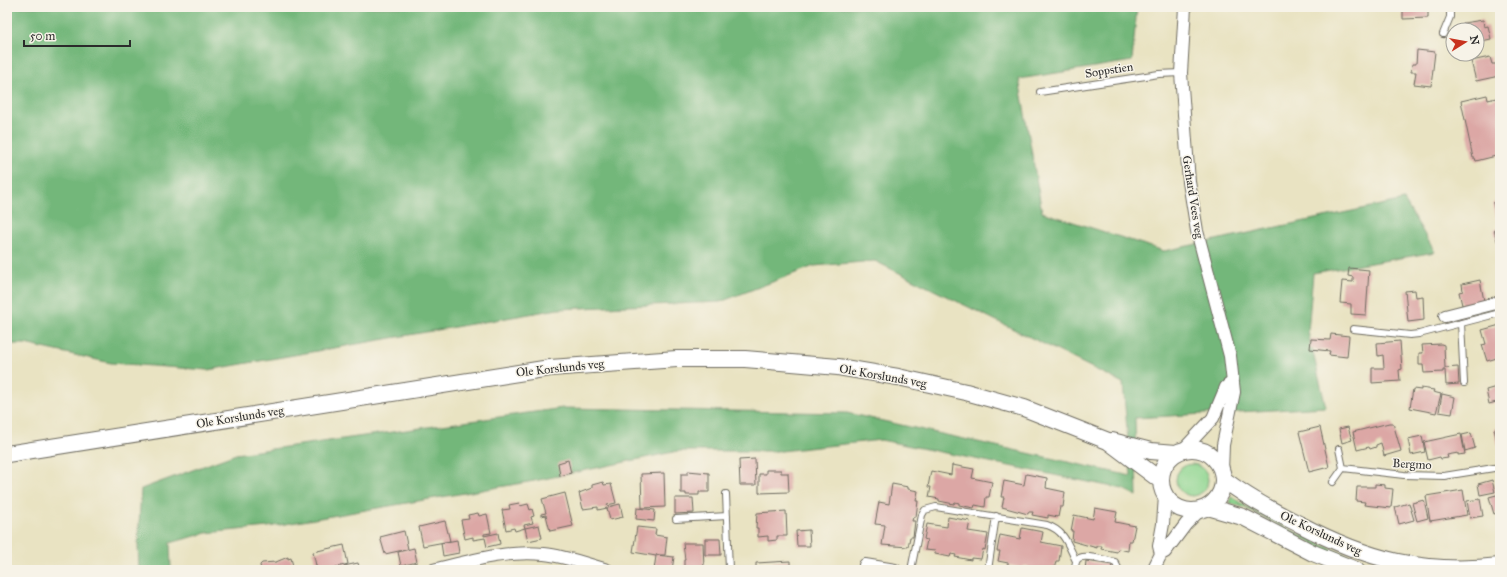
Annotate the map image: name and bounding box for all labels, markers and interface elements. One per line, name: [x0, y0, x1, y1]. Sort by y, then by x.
scale bar: [24, 22, 130, 48]
north arrow: [1445, 22, 1485, 62]
text: 50 m: [30, 29, 55, 43]
text: N: [1467, 34, 1482, 47]
street label: Soppstien: [1084, 59, 1135, 81]
street label: Gerhard Vees veg: [1179, 155, 1207, 240]
street label: Ole Korslunds veg: [515, 356, 605, 381]
street label: Ole Korslunds veg: [838, 361, 928, 392]
street label: Ole Korslunds veg: [195, 403, 285, 432]
street label: Bergmo: [1392, 456, 1432, 473]
street label: Ole Korslunds veg: [1278, 508, 1364, 559]

